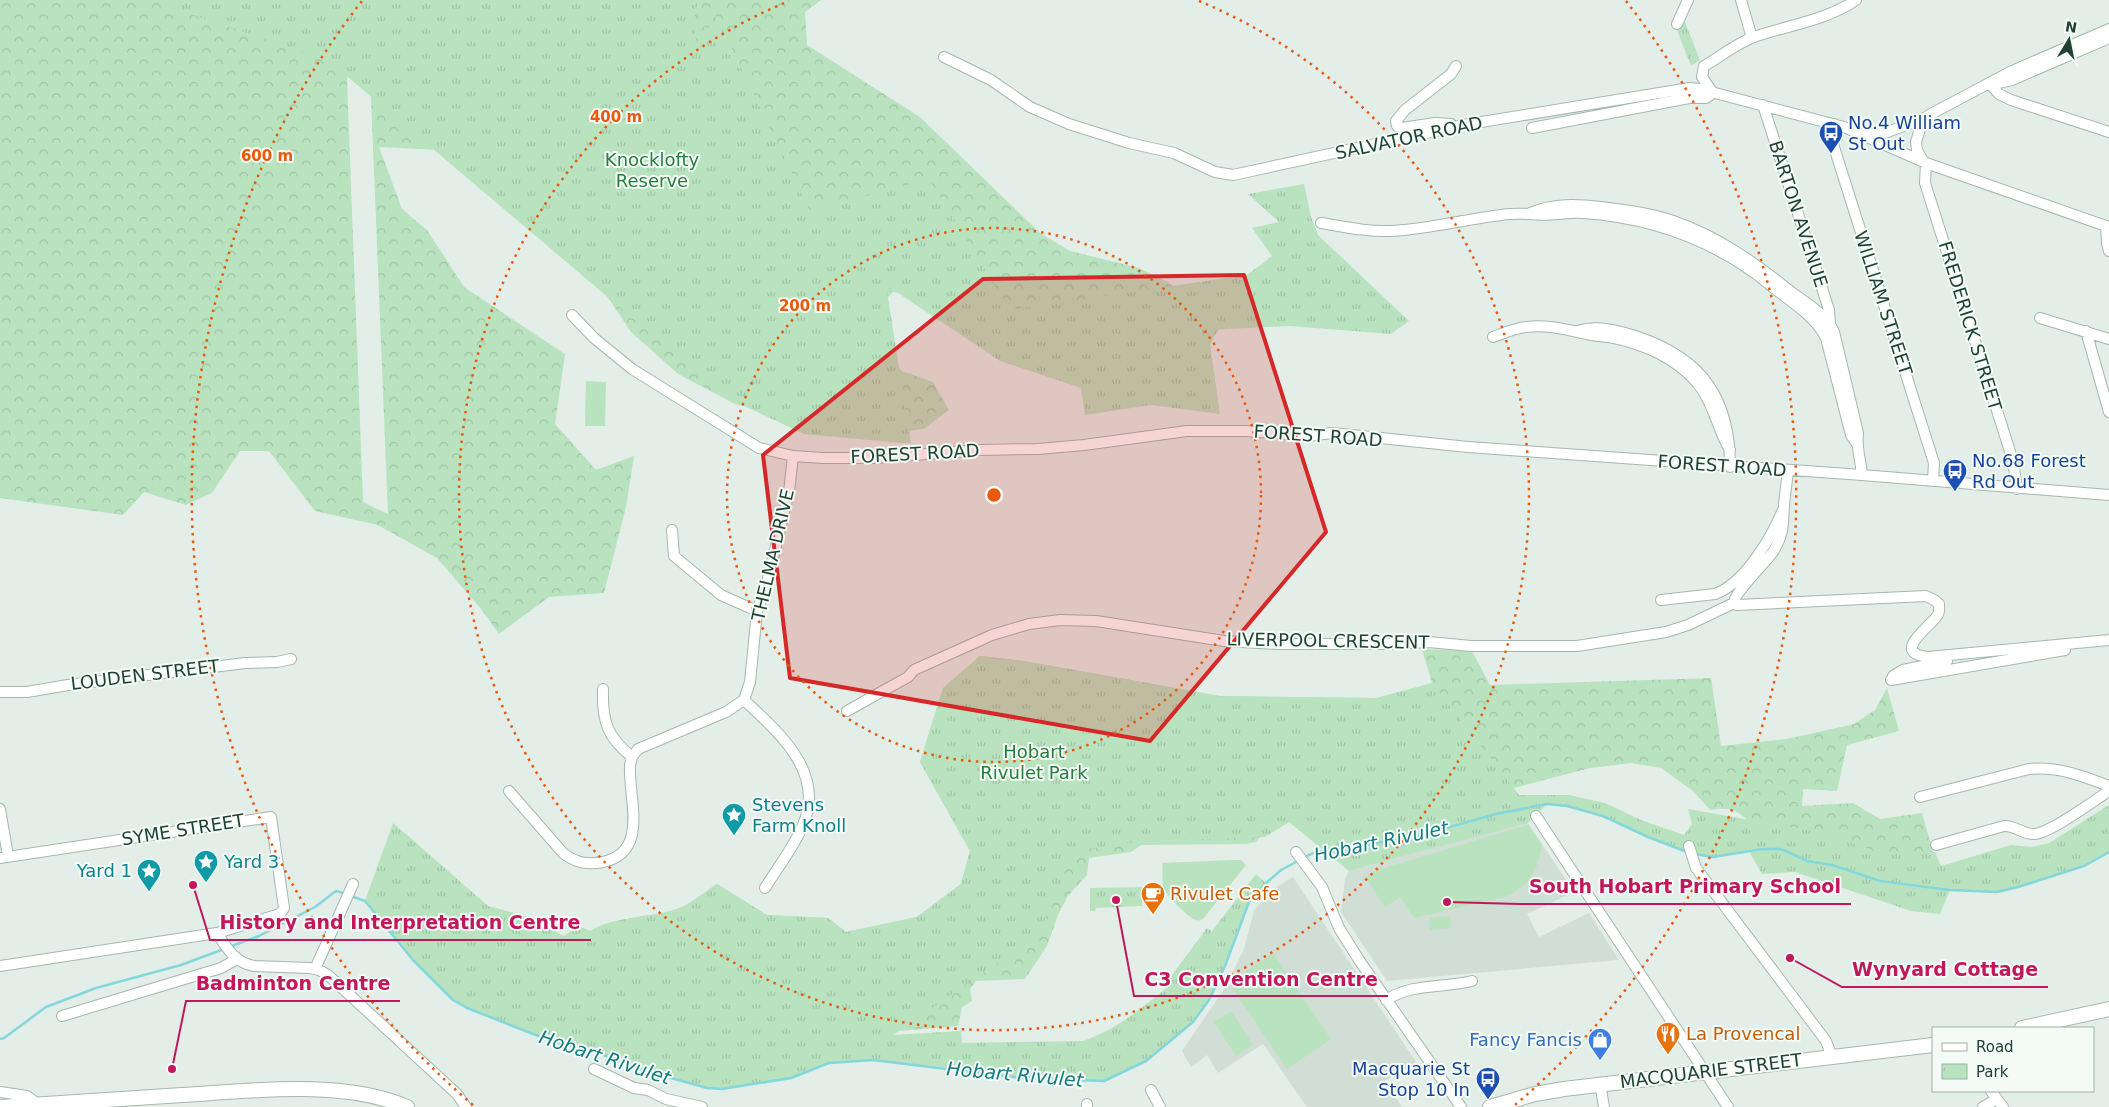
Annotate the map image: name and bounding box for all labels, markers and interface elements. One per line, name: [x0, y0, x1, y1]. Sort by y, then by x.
north arrow: [2044, 15, 2094, 65]
text: N: [2064, 18, 2078, 36]
text: 400 m: [590, 108, 642, 126]
street label: SALVATOR ROAD: [1333, 112, 1485, 163]
place label: No.4 William St Out: [1848, 112, 1961, 154]
bus stop icon: No.4 William St Out: [1818, 120, 1844, 154]
street label: BARTON AVENUE: [1765, 138, 1832, 290]
text: 600 m: [241, 147, 293, 165]
park label: Knocklofty Reserve: [605, 149, 699, 191]
street label: WILLIAM STREET: [1850, 228, 1917, 379]
street label: FREDERICK STREET: [1935, 239, 2007, 414]
text: 200 m: [779, 297, 831, 315]
street label: FOREST ROAD: [1253, 421, 1383, 450]
street label: FOREST ROAD: [850, 440, 980, 467]
place label: No.68 Forest Rd Out: [1972, 450, 2086, 492]
street label: FOREST ROAD: [1657, 451, 1787, 480]
bus stop icon: No.68 Forest Rd Out: [1942, 458, 1968, 492]
centre of rings: [985, 486, 1003, 504]
street label: THELMA DRIVE: [747, 487, 798, 624]
street label: LIVERPOOL CRESCENT: [1226, 628, 1431, 653]
street label: LOUDEN STREET: [69, 655, 222, 694]
park label: Hobart Rivulet Park: [980, 741, 1088, 783]
place label: Stevens Farm Knoll: [752, 794, 846, 836]
place icon: Stevens Farm Knoll: [721, 802, 747, 836]
street label: SYME STREET: [120, 809, 247, 850]
water label: Hobart Rivulet: [1312, 816, 1452, 866]
place icon: Yard 3: [193, 849, 219, 883]
place label: Yard 3: [223, 851, 279, 872]
place icon: Yard 1: [136, 858, 162, 892]
place label: Yard 1: [76, 860, 132, 881]
callout: South Hobart Primary School: [1519, 870, 1851, 904]
text: South Hobart Primary School: [1529, 875, 1841, 897]
cafe icon: Rivulet Cafe: [1140, 881, 1166, 915]
place label: Rivulet Cafe: [1170, 883, 1279, 904]
callout: History and Interpretation Centre: [210, 906, 591, 940]
text: History and Interpretation Centre: [220, 911, 580, 933]
callout: Wynyard Cottage: [1842, 953, 2048, 987]
text: Wynyard Cottage: [1852, 958, 2038, 980]
callout: C3 Convention Centre: [1134, 962, 1388, 996]
callout: Badminton Centre: [186, 967, 400, 1001]
text: C3 Convention Centre: [1144, 968, 1378, 990]
text: Badminton Centre: [196, 972, 390, 994]
restaurant icon: La Provencal: [1655, 1021, 1681, 1055]
place label: La Provencal: [1686, 1023, 1800, 1044]
water label: Hobart Rivulet: [536, 1025, 675, 1089]
shop icon: Fancy Fancis: [1587, 1027, 1613, 1061]
legend: [1932, 1027, 2094, 1092]
place label: Fancy Fancis: [1469, 1029, 1582, 1050]
text: Road: [1976, 1038, 2014, 1056]
street label: MACQUARIE STREET: [1619, 1049, 1804, 1092]
water label: Hobart Rivulet: [946, 1057, 1086, 1091]
place label: Macquarie St Stop 10 In: [1352, 1058, 1470, 1100]
text: Park: [1976, 1063, 2009, 1081]
bus stop icon: Macquarie St Stop 10 In: [1475, 1066, 1501, 1100]

